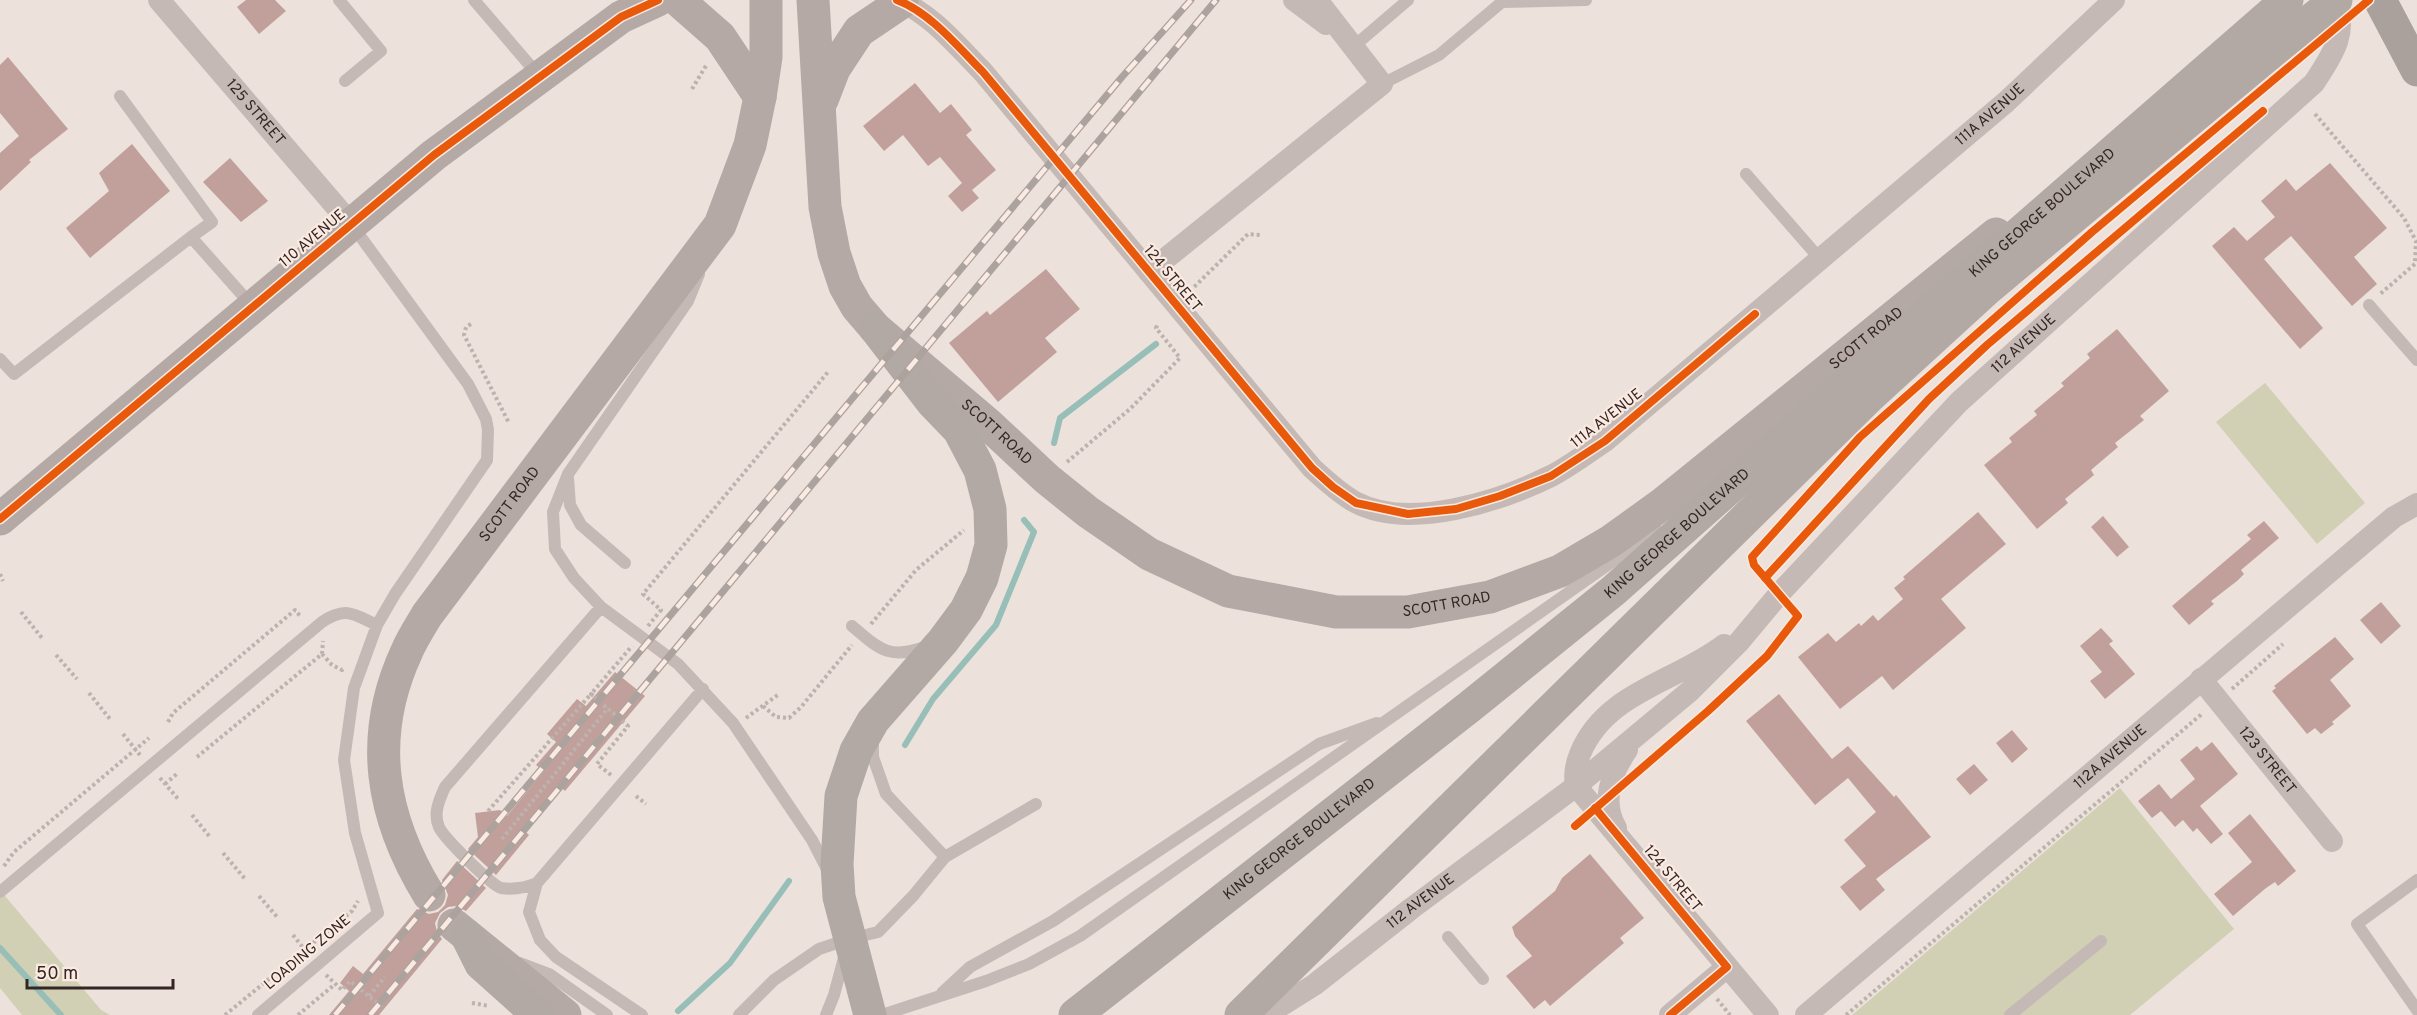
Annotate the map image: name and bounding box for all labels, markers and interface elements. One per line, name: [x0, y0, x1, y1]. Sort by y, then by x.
street label: 125 STREET: [222, 75, 289, 150]
street label: 111A AVENUE: [1952, 79, 2029, 150]
street label: KING GEORGE BOULEVARD: [1965, 144, 2120, 282]
street label: 110 AVENUE: [276, 206, 350, 272]
street label: 124 STREET: [1139, 242, 1205, 316]
street label: SCOTT ROAD: [1826, 303, 1907, 374]
street label: 112 AVENUE: [1987, 310, 2060, 378]
street label: 111A AVENUE: [1567, 385, 1647, 453]
street label: SCOTT ROAD: [957, 395, 1036, 470]
street label: SCOTT ROAD: [476, 463, 545, 546]
street label: KING GEORGE BOULEVARD: [1601, 465, 1754, 603]
street label: SCOTT ROAD: [1402, 588, 1492, 622]
street label: 112A AVENUE: [2070, 721, 2151, 794]
street label: 123 STREET: [2234, 723, 2300, 798]
street label: KING GEORGE BOULEVARD: [1220, 774, 1380, 905]
street label: 124 STREET: [1639, 842, 1705, 916]
street label: 112 AVENUE: [1383, 870, 1459, 934]
street label: LOADING ZONE: [261, 911, 355, 995]
scale bar: [27, 952, 172, 990]
text: 50 m: [36, 963, 78, 986]

